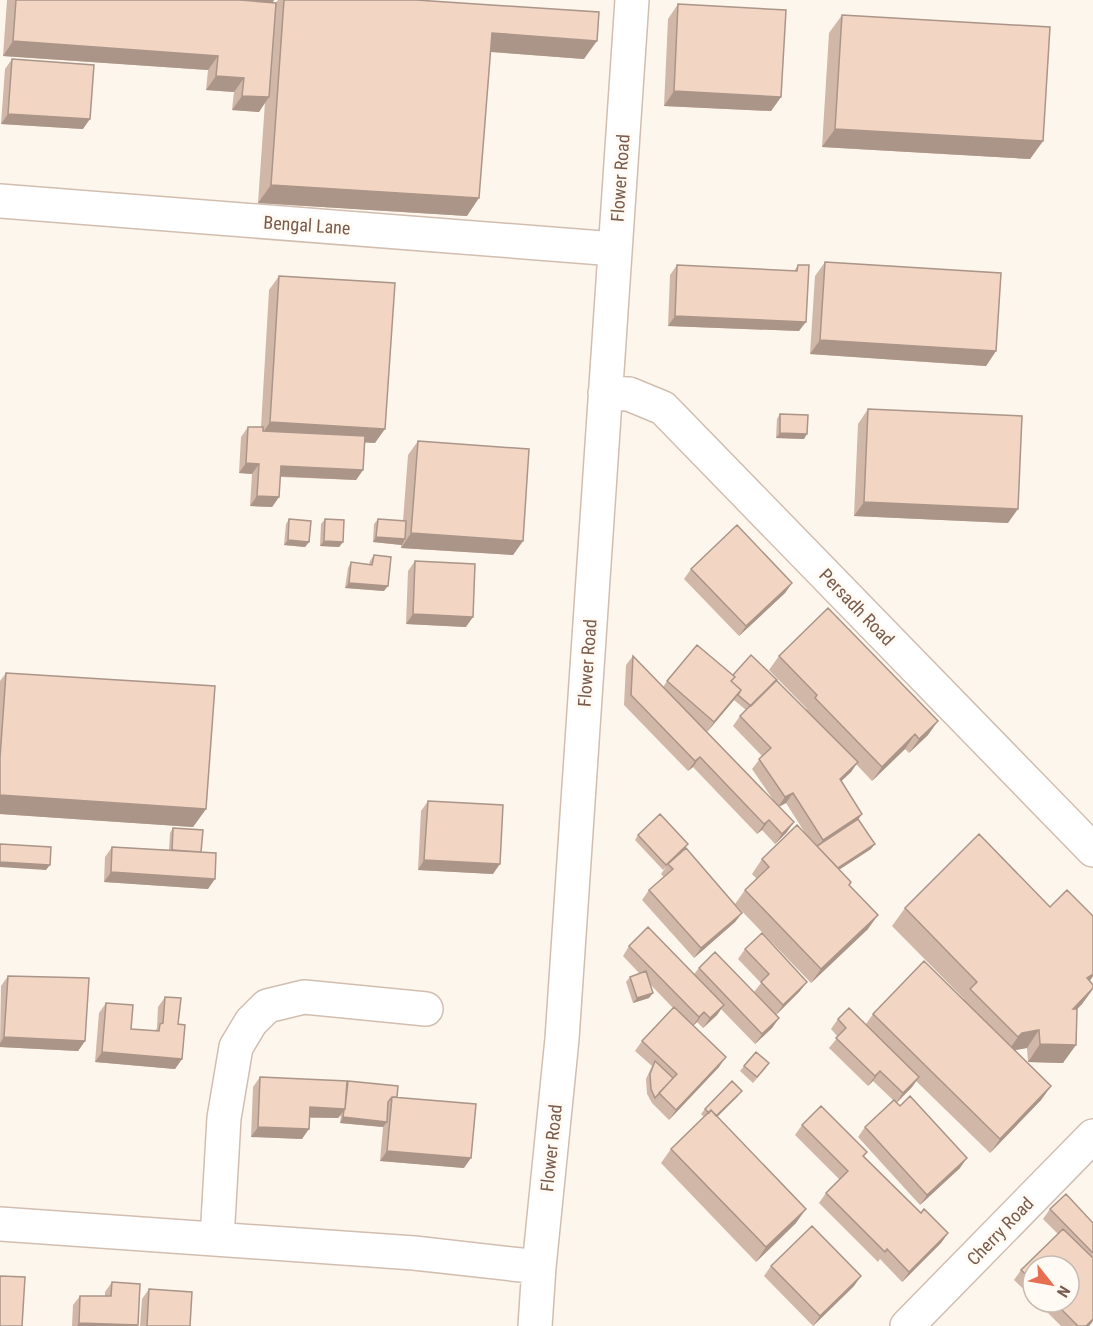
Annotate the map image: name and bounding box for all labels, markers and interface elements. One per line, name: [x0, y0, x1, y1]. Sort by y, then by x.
street label: Flower Road: [606, 134, 634, 222]
street label: Bengal Lane: [263, 211, 351, 239]
street label: Persadh Road: [815, 564, 899, 650]
street label: Flower Road: [573, 619, 601, 707]
street label: Flower Road: [536, 1103, 566, 1193]
street label: Cherry Road: [962, 1193, 1038, 1269]
north arrow: [1021, 1254, 1081, 1314]
text: N: [1053, 1282, 1074, 1301]

